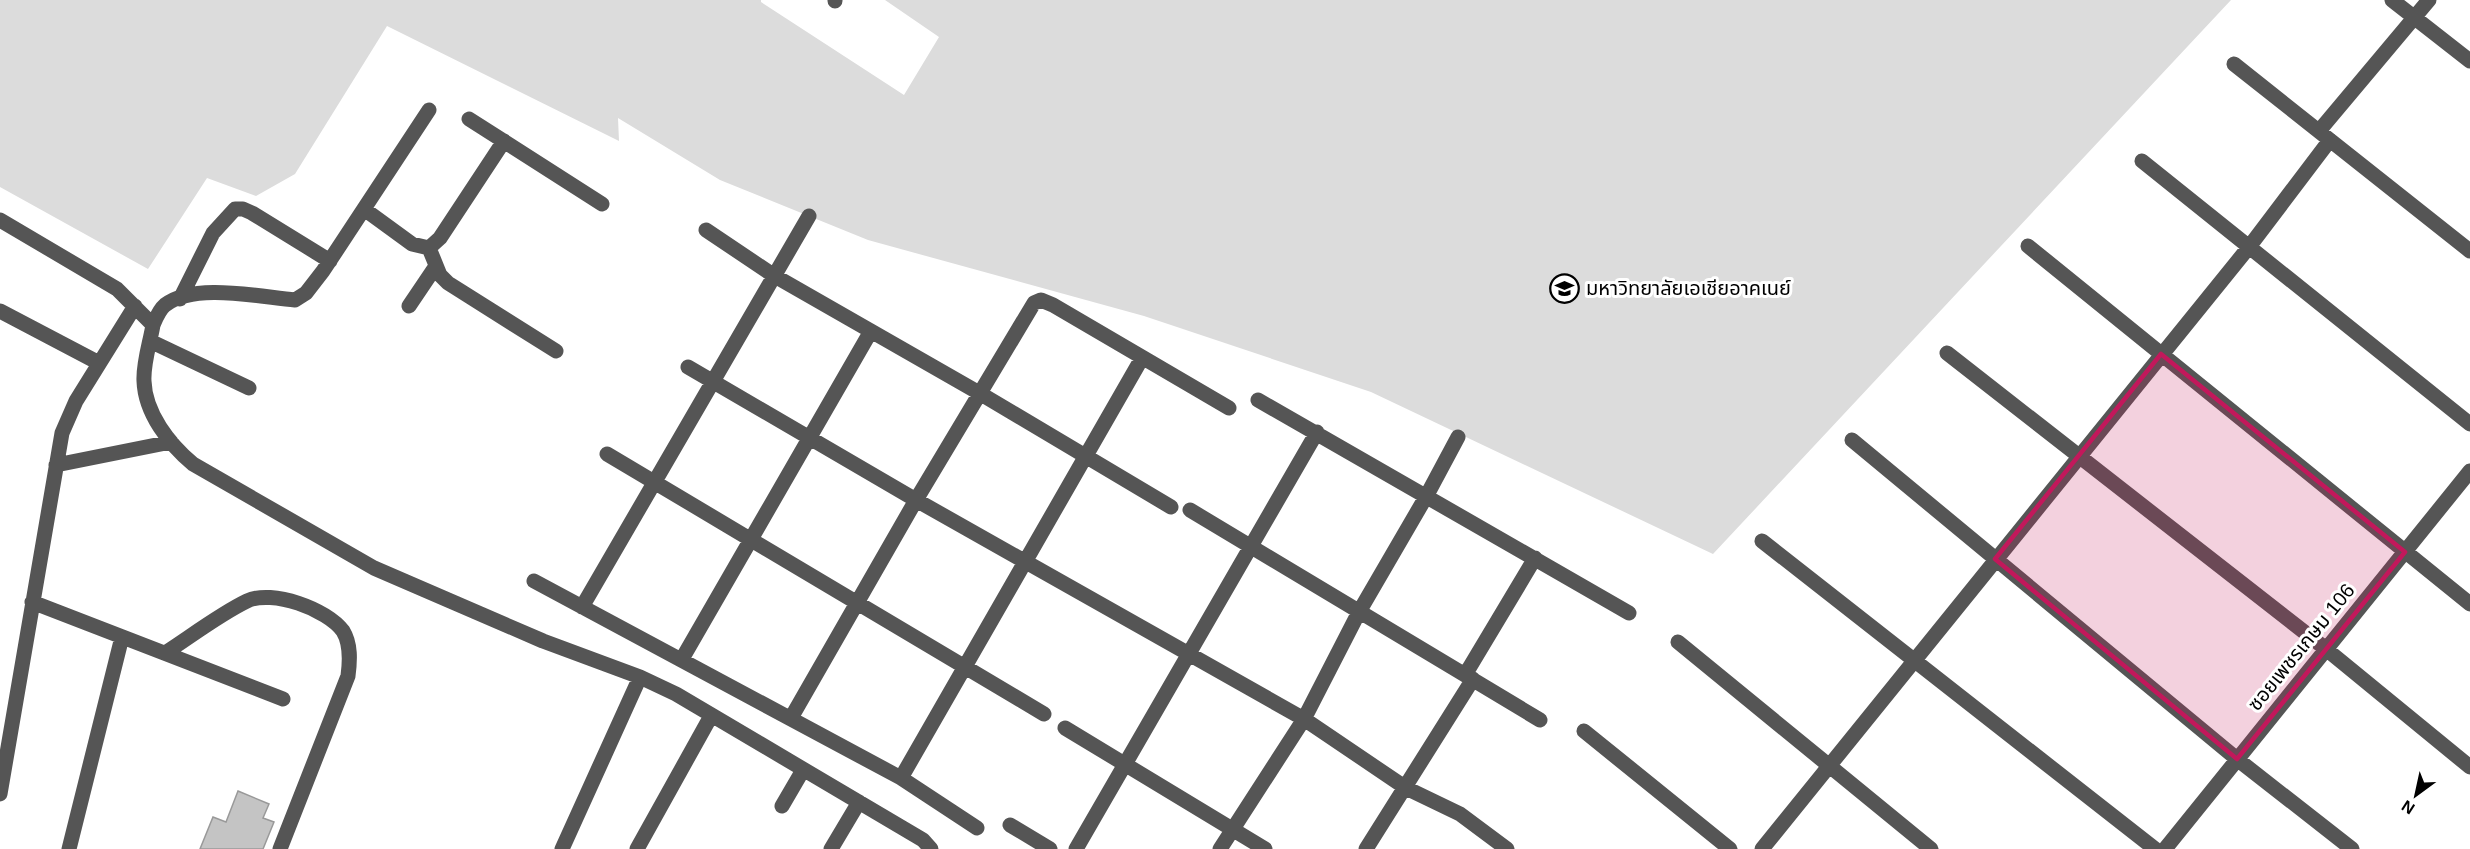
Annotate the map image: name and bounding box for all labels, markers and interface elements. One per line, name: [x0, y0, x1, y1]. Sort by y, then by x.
school or university icon: มหาวิทยาลัยเอเชียอาคเนย์: [1549, 272, 1581, 304]
place label: มหาวิทยาลัยเอเชียอาคเนย์: [1586, 277, 1791, 299]
street label: ซอยเพชรเกษม 106: [2243, 579, 2359, 715]
north arrow: [2386, 765, 2446, 825]
text: N: [2399, 797, 2418, 817]

